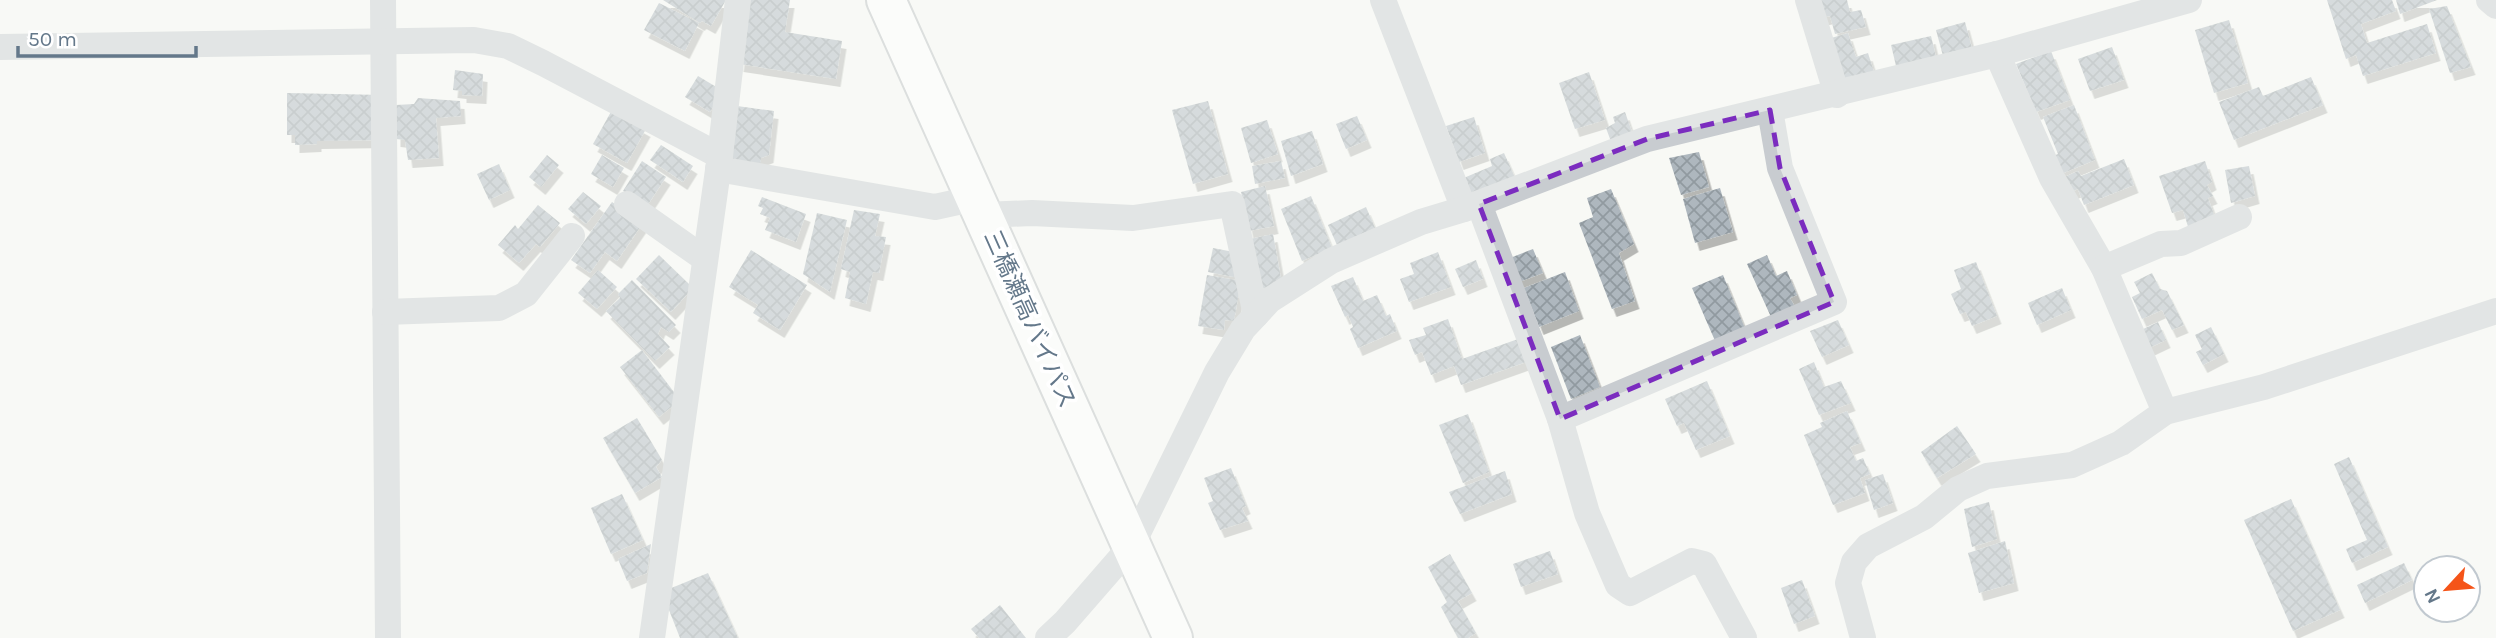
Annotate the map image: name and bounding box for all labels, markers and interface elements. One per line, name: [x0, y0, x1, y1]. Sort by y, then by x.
scale bar: [18, 14, 196, 58]
text: 50 m: [28, 27, 77, 51]
street label: 三橋瀬高バイパス: [978, 226, 1082, 412]
north arrow: [2412, 554, 2482, 624]
text: N: [2420, 585, 2445, 607]

